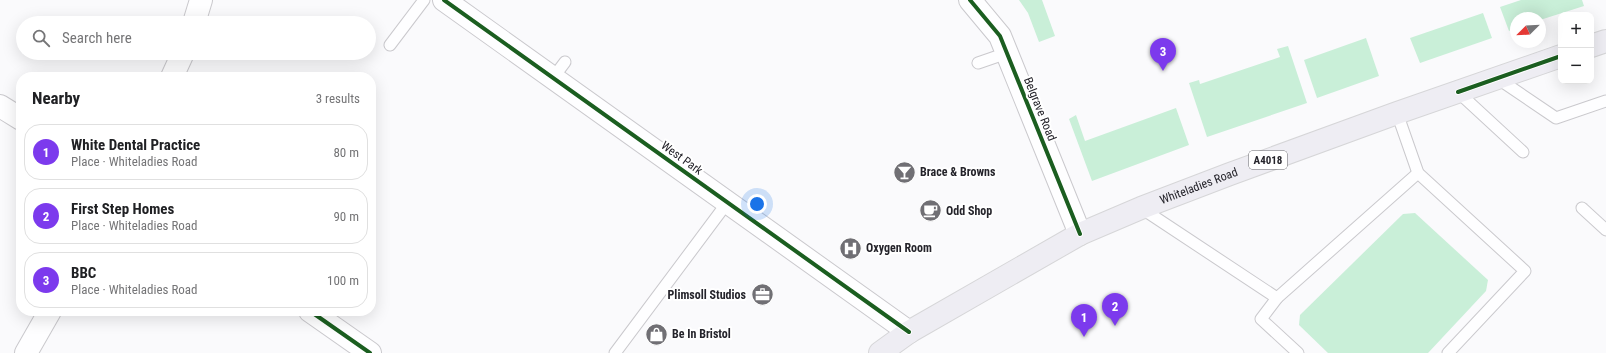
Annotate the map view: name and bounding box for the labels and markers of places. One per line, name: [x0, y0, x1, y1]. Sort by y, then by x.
pin: 3: [1150, 38, 1176, 71]
bar icon: Brace & Browns: [891, 159, 917, 185]
place label: Brace & Browns: [920, 165, 996, 179]
cafe icon: Odd Shop: [918, 198, 944, 224]
place label: Odd Shop: [946, 204, 992, 218]
hospital icon: Oxygen Room: [838, 235, 864, 261]
place label: Oxygen Room: [866, 241, 932, 255]
office icon: Plimsoll Studios: [749, 282, 775, 308]
place label: Plimsoll Studios: [668, 288, 747, 302]
pin: 2: [1102, 293, 1128, 326]
pin: 1: [1071, 304, 1097, 337]
shop icon: Be In Bristol: [643, 321, 669, 347]
place label: Be In Bristol: [672, 327, 731, 341]

